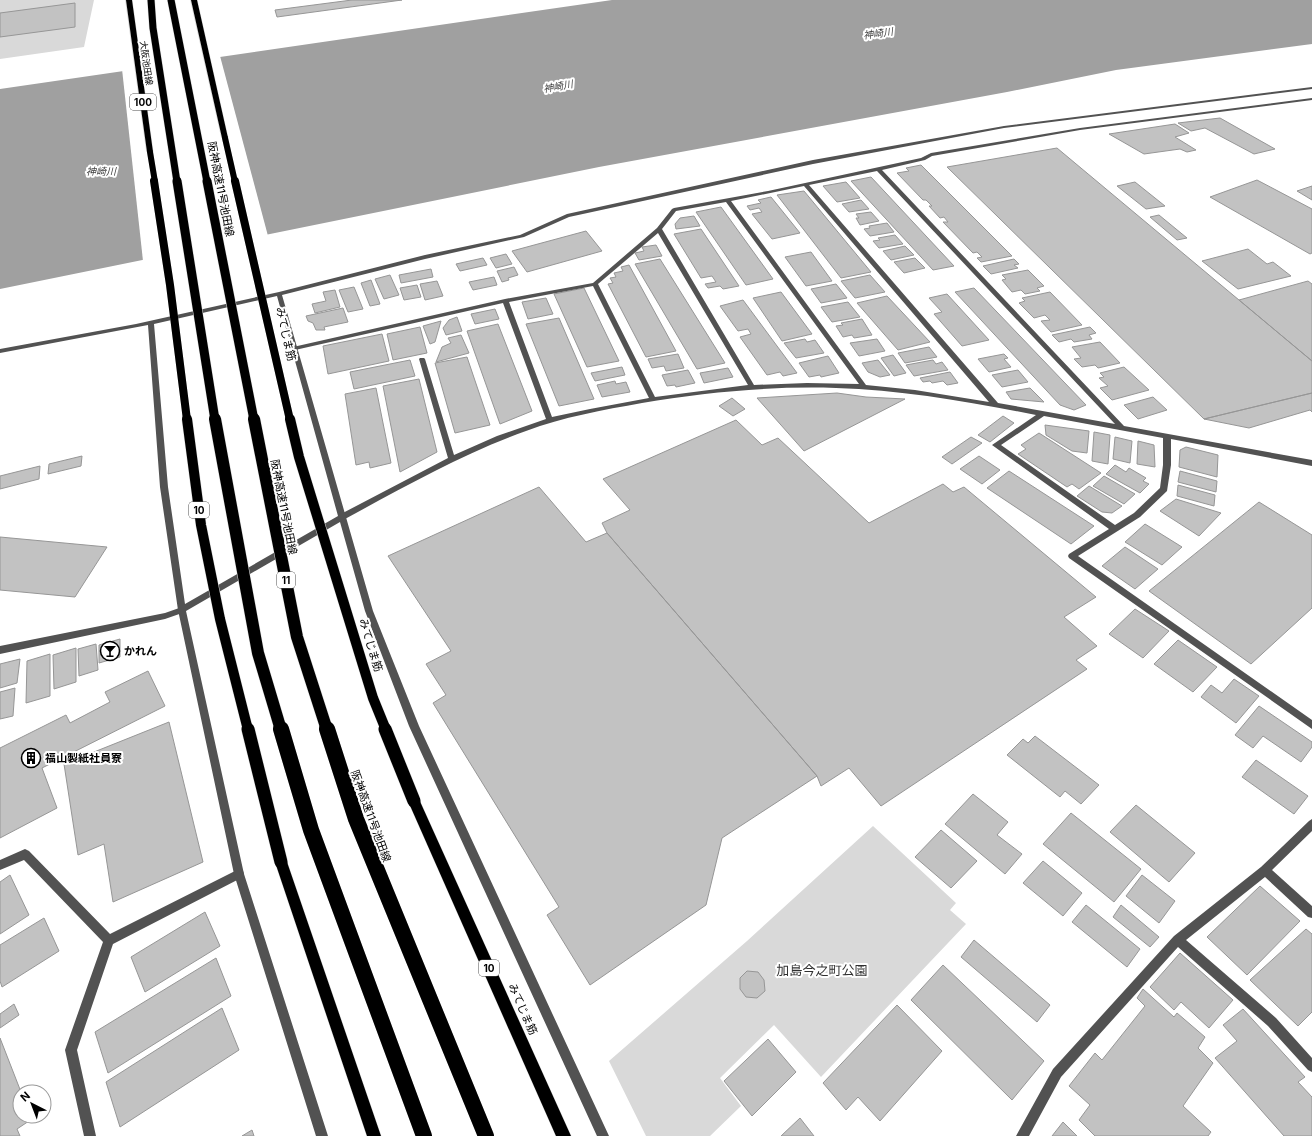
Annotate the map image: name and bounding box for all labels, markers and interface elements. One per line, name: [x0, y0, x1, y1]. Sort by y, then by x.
water label: 神崎川: [862, 25, 895, 41]
street label: 大阪池田線: [138, 40, 155, 87]
water label: 神崎川: [542, 77, 575, 95]
road number: 100: [130, 94, 156, 110]
street label: 阪神高速11号池田線: [205, 140, 237, 238]
water label: 神崎川: [86, 165, 117, 177]
street label: みてじま筋: [273, 306, 299, 362]
street label: 阪神高速11号池田線: [268, 458, 300, 556]
road number: 10: [189, 502, 209, 518]
road number: 11: [277, 572, 295, 588]
street label: みてじま筋: [356, 617, 386, 673]
bar icon: かれん: [99, 640, 121, 662]
place label: かれん: [124, 644, 157, 658]
building icon: 福山製紙社員寮: [20, 747, 42, 769]
place label: 福山製紙社員寮: [45, 751, 122, 765]
street label: 阪神高速11号池田線: [348, 768, 394, 864]
road number: 10: [479, 960, 499, 976]
park label: 加島今之町公園: [776, 962, 868, 978]
street label: みてじま筋: [505, 981, 541, 1037]
north arrow: [12, 1084, 52, 1124]
text: N: [18, 1089, 33, 1105]

